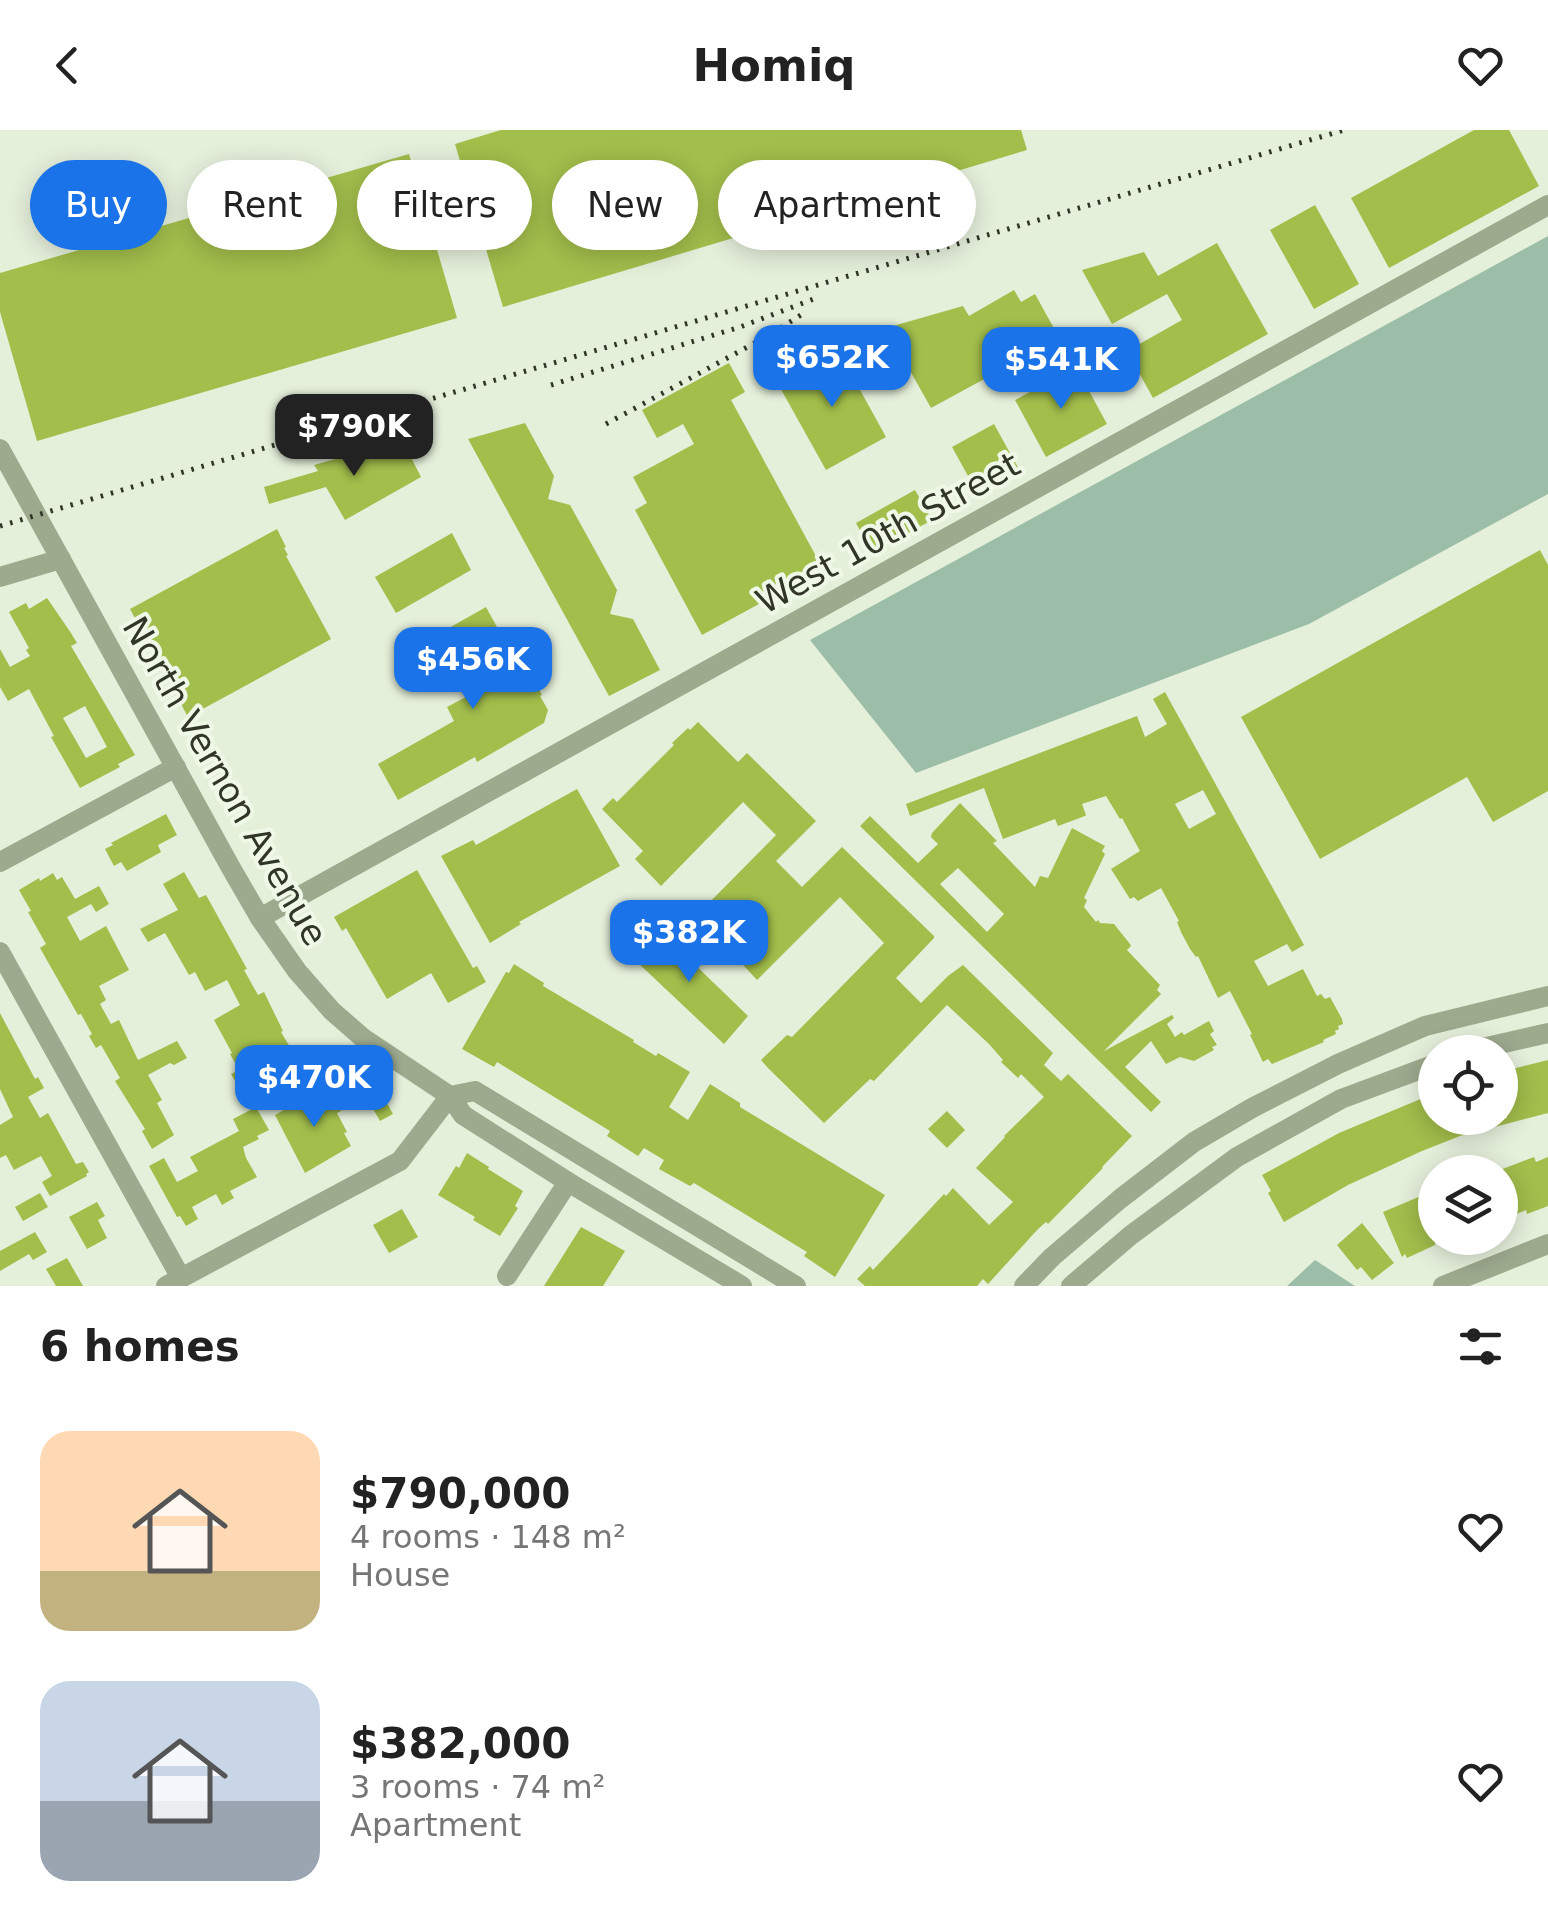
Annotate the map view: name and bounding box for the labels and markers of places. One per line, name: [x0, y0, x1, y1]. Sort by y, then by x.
pin: $652K: [762, 325, 902, 410]
pin: $541K: [991, 327, 1131, 412]
pin: $790K: [284, 394, 424, 479]
pin: $456K: [403, 627, 543, 712]
pin: $382K: [619, 900, 759, 985]
pin: $470K: [244, 1045, 384, 1130]

